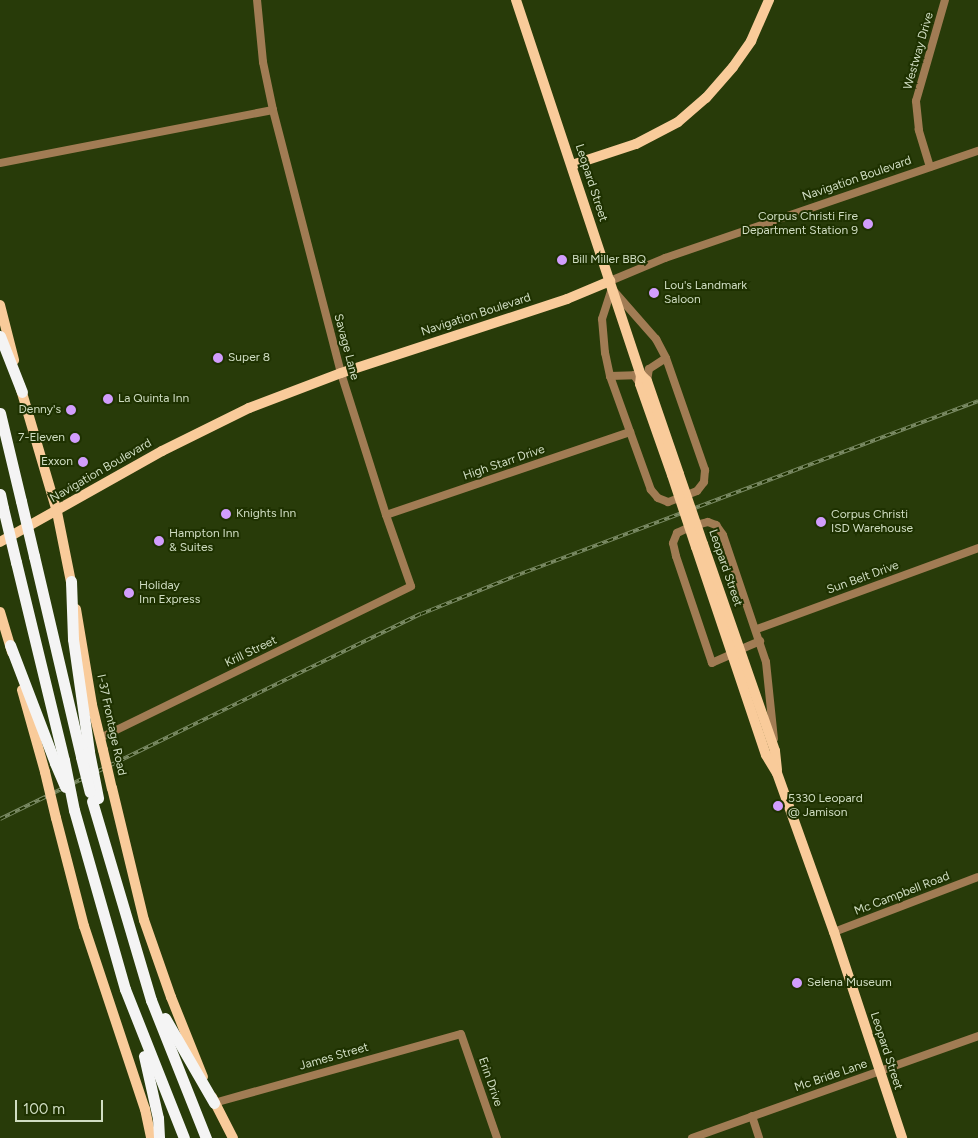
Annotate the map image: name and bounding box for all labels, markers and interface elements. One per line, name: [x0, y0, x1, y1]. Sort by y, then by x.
street label: Westway Drive: [901, 11, 937, 91]
street label: Leopard Street: [572, 142, 610, 224]
street label: Navigation Boulevard: [800, 154, 914, 204]
place label: Corpus Christi Fire Department Station 9: [742, 210, 858, 238]
marker: Corpus Christi Fire Department Station 9: [862, 218, 874, 230]
place label: Bill Miller BBQ: [572, 253, 646, 267]
marker: Bill Miller BBQ: [556, 254, 568, 266]
place label: Lou's Landmark Saloon: [664, 279, 747, 307]
marker: Lou's Landmark Saloon: [648, 287, 660, 299]
street label: Navigation Boulevard: [419, 290, 533, 340]
street label: Savage Lane: [330, 312, 362, 382]
place label: Super 8: [228, 351, 270, 365]
marker: Super 8: [212, 352, 224, 364]
place label: La Quinta Inn: [118, 392, 189, 406]
marker: La Quinta Inn: [102, 393, 114, 405]
place label: Denny's: [19, 403, 61, 417]
marker: Denny's: [65, 404, 77, 416]
place label: 7-Eleven: [18, 431, 65, 445]
marker: 7-Eleven: [69, 432, 81, 444]
street label: Navigation Boulevard: [48, 436, 154, 506]
street label: High Starr Drive: [461, 442, 547, 484]
place label: Exxon: [41, 455, 73, 469]
marker: Exxon: [77, 456, 89, 468]
place label: Knights Inn: [236, 507, 296, 521]
marker: Knights Inn: [220, 508, 232, 520]
place label: Corpus Christi ISD Warehouse: [831, 508, 913, 536]
marker: Corpus Christi ISD Warehouse: [815, 516, 827, 528]
place label: Hampton Inn & Suites: [169, 527, 239, 555]
street label: Leopard Street: [705, 528, 745, 608]
marker: Hampton Inn & Suites: [153, 535, 165, 547]
street label: Sun Belt Drive: [825, 558, 901, 598]
place label: Holiday Inn Express: [139, 579, 200, 607]
marker: Holiday Inn Express: [123, 587, 135, 599]
street label: Krill Street: [223, 633, 279, 671]
street label: I-37 Frontage Road: [93, 673, 129, 777]
place label: 5330 Leopard @ Jamison: [788, 792, 863, 820]
marker: 5330 Leopard @ Jamison: [772, 800, 784, 812]
street label: Mc Campbell Road: [852, 869, 952, 919]
place label: Selena Museum: [807, 976, 892, 990]
marker: Selena Museum: [791, 977, 803, 989]
street label: Leopard Street: [867, 1010, 905, 1092]
street label: James Street: [298, 1040, 370, 1074]
street label: Erin Drive: [475, 1055, 505, 1109]
street label: Mc Bride Lane: [793, 1057, 869, 1095]
scale bar: [18, 1090, 105, 1122]
text: 100 m: [23, 1100, 65, 1118]

